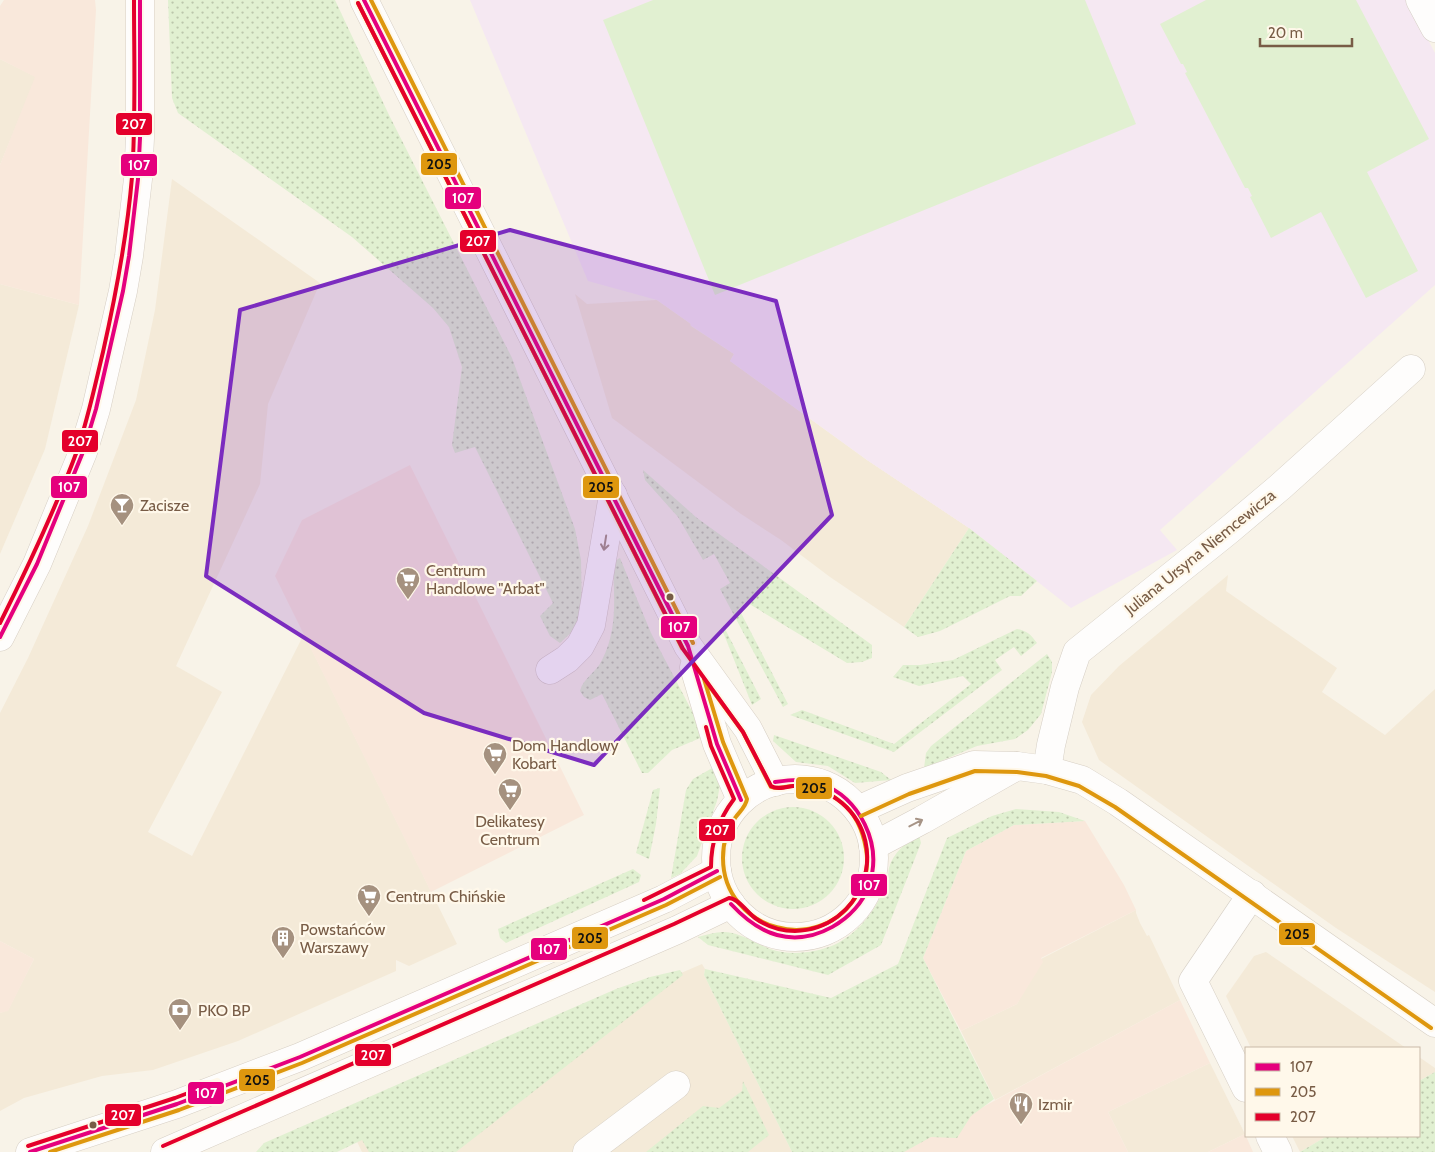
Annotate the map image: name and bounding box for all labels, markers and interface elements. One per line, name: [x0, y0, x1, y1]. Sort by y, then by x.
scale bar: [1260, 15, 1352, 47]
text: 20 m: [1268, 24, 1303, 42]
line badge: 207: [115, 112, 153, 136]
text: 207: [122, 115, 147, 133]
line badge: 205: [420, 152, 458, 176]
line badge: 107: [120, 153, 158, 177]
text: 205: [427, 155, 451, 173]
text: 107: [128, 156, 151, 174]
line badge: 107: [444, 186, 482, 210]
text: 107: [452, 189, 475, 207]
line badge: 207: [459, 229, 497, 253]
text: 207: [466, 232, 491, 250]
line badge: 207: [61, 429, 99, 453]
text: 207: [68, 432, 93, 450]
line badge: 107: [50, 475, 88, 499]
line badge: 205: [582, 475, 620, 499]
text: 107: [58, 478, 81, 496]
text: 205: [589, 478, 613, 496]
street label: Juliana Ursyna Niemcewicza: [1120, 485, 1279, 619]
bar icon: Zacisze: [109, 492, 135, 526]
place label: Zacisze: [140, 496, 189, 515]
one-way arrow: [600, 535, 610, 551]
place label: Centrum Handlowe "Arbat": [426, 561, 545, 598]
supermarket icon: Centrum Handlowe "Arbat": [395, 566, 421, 600]
unlabelled marker: [665, 592, 675, 602]
line badge: 107: [660, 615, 698, 639]
text: 107: [668, 618, 691, 636]
place label: Dom Handlowy Kobart: [512, 736, 619, 773]
supermarket icon: Dom Handlowy Kobart: [482, 741, 508, 775]
line badge: 205: [795, 776, 833, 800]
supermarket icon: Delikatesy Centrum: [497, 777, 523, 811]
text: 205: [802, 779, 826, 797]
place label: Delikatesy Centrum: [475, 812, 545, 849]
line badge: 207: [698, 818, 736, 842]
one-way arrow: [909, 818, 924, 828]
text: 207: [705, 821, 730, 839]
line badge: 107: [850, 873, 888, 897]
text: 107: [858, 876, 881, 894]
supermarket icon: Centrum Chińskie: [356, 883, 382, 917]
place label: Centrum Chińskie: [386, 887, 505, 906]
place label: Powstańców Warszawy: [300, 920, 386, 957]
line badge: 205: [1278, 922, 1316, 946]
building icon: Powstańców Warszawy: [270, 925, 296, 959]
text: 205: [1285, 925, 1309, 943]
line badge: 205: [571, 926, 609, 950]
text: 205: [578, 929, 602, 947]
line badge: 107: [530, 937, 568, 961]
text: 107: [538, 940, 561, 958]
bank icon: PKO BP: [167, 997, 193, 1031]
place label: PKO BP: [198, 1001, 250, 1020]
line badge: 207: [354, 1043, 392, 1067]
text: 207: [361, 1046, 386, 1064]
legend: [1245, 1047, 1420, 1137]
text: 107: [1290, 1058, 1313, 1076]
line badge: 205: [238, 1068, 276, 1092]
text: 205: [245, 1071, 269, 1089]
line badge: 107: [187, 1081, 225, 1105]
text: 205: [1290, 1083, 1316, 1101]
text: 107: [195, 1084, 218, 1102]
restaurant icon: Izmir: [1008, 1091, 1034, 1125]
place label: Izmir: [1038, 1095, 1073, 1114]
line badge: 207: [104, 1103, 142, 1127]
text: 207: [111, 1106, 136, 1124]
text: 207: [1290, 1108, 1316, 1126]
unlabelled marker: [88, 1120, 98, 1130]

